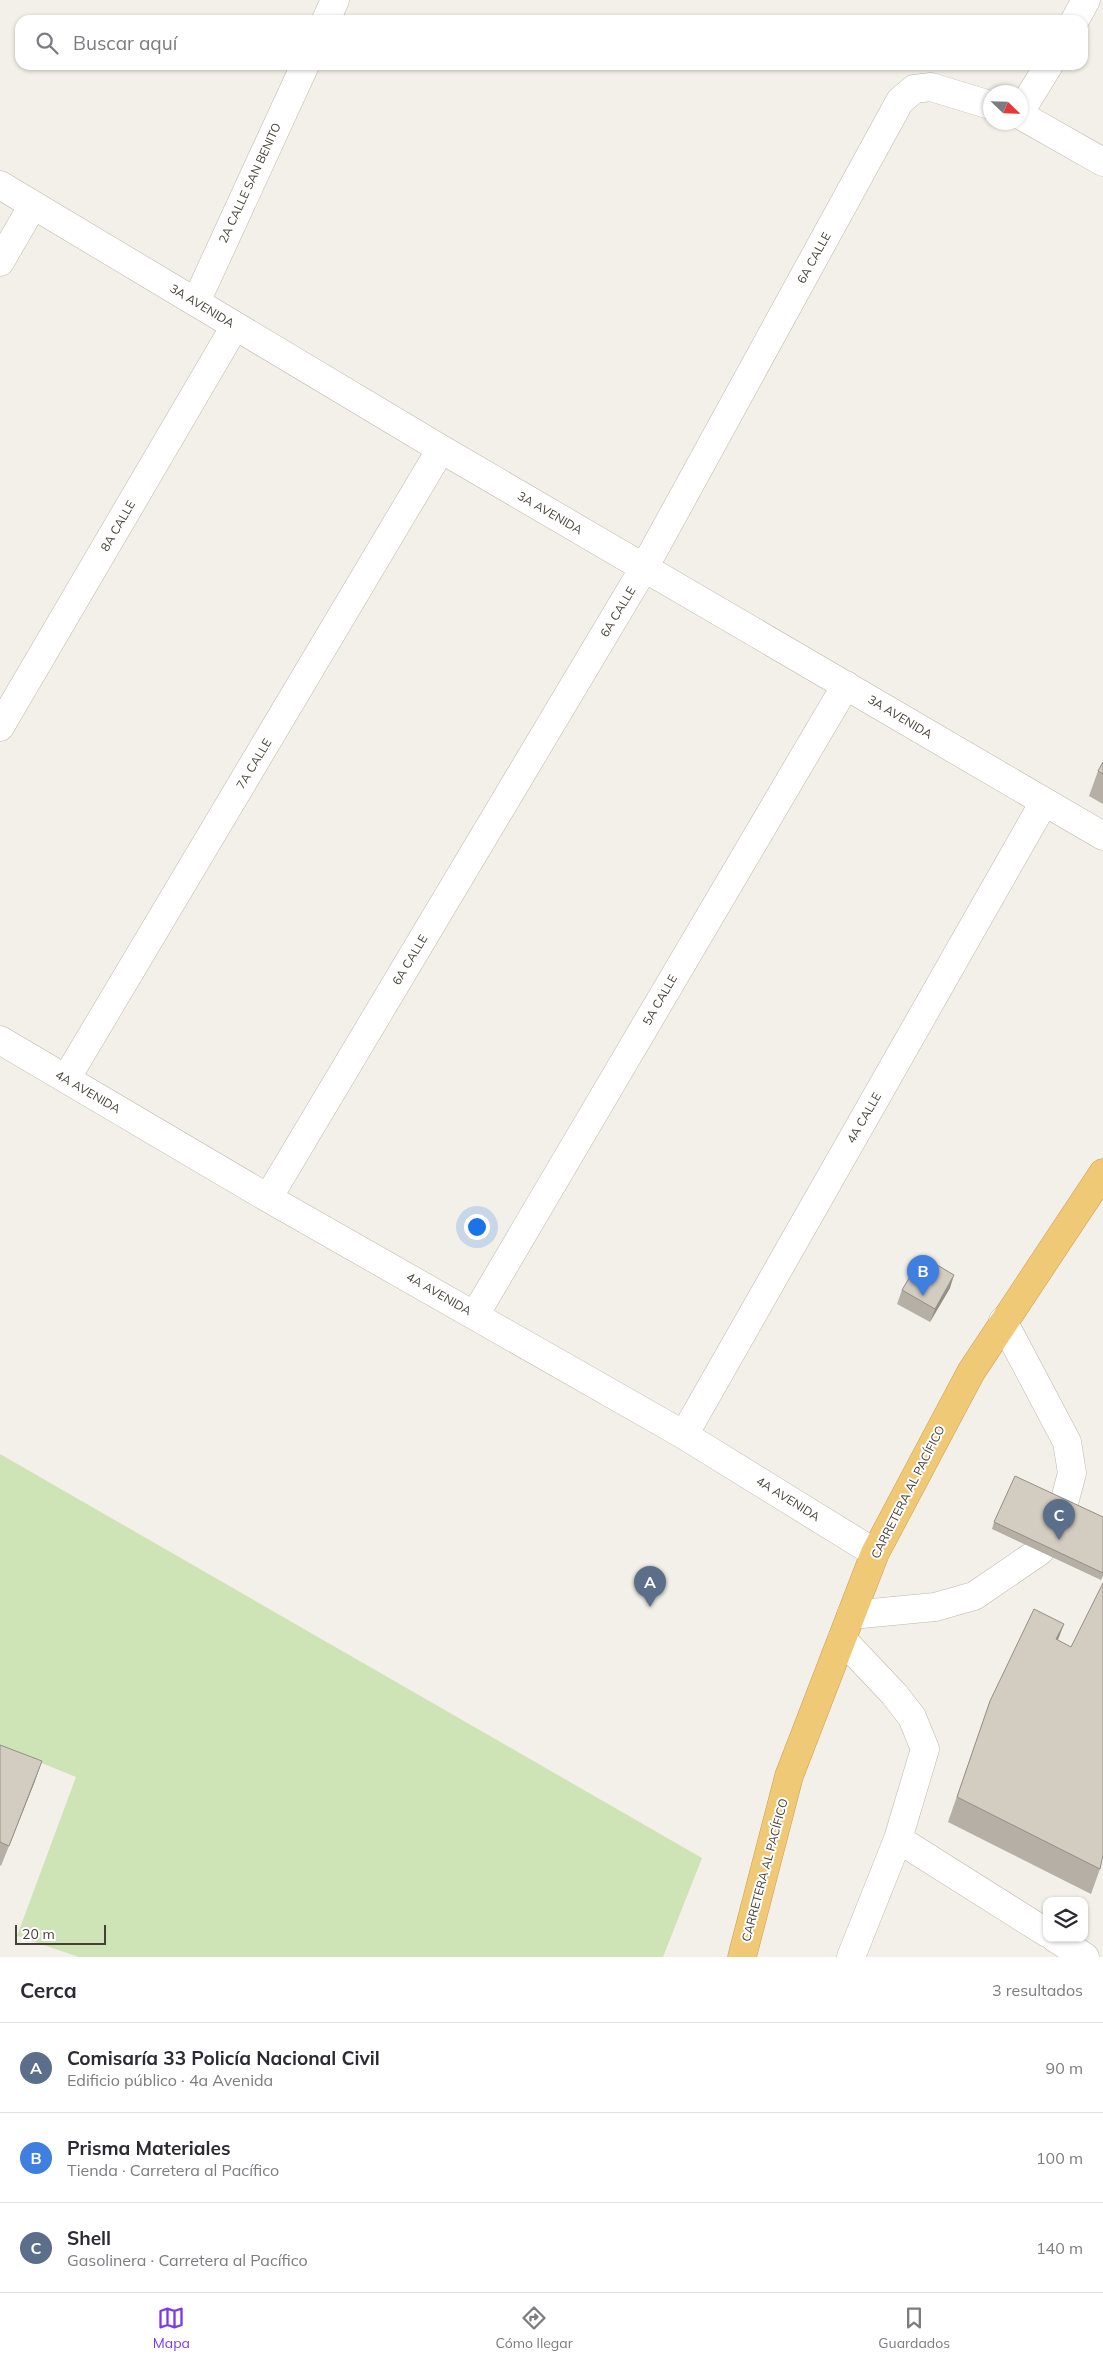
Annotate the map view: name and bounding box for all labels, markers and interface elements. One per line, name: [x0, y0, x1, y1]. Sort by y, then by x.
search box: [15, 15, 1088, 70]
icon: search: [33, 29, 61, 57]
text: Buscar aquí: [73, 31, 177, 55]
north arrow: [983, 85, 1028, 130]
street label: 2A CALLE SAN BENITO: [215, 120, 284, 245]
street label: 6A CALLE: [793, 230, 834, 286]
street label: 3A AVENIDA: [167, 280, 237, 331]
street label: 3A AVENIDA: [515, 488, 586, 537]
street label: 8A CALLE: [97, 498, 138, 554]
street label: 6A CALLE: [597, 584, 638, 640]
street label: 3A AVENIDA: [865, 691, 935, 742]
street label: 7A CALLE: [233, 736, 274, 792]
street label: 6A CALLE: [389, 932, 430, 988]
street label: 5A CALLE: [639, 972, 680, 1028]
street label: 4A AVENIDA: [53, 1067, 124, 1116]
street label: 4A CALLE: [843, 1090, 884, 1146]
your location: [464, 1214, 490, 1240]
pin: B: [907, 1255, 939, 1296]
street label: 4A AVENIDA: [404, 1269, 475, 1318]
street label: CARRETERA AL PACÍFICO: [867, 1423, 948, 1561]
street label: 4A AVENIDA: [754, 1473, 823, 1524]
pin: C: [1043, 1499, 1075, 1540]
pin: A: [634, 1566, 666, 1607]
street label: CARRETERA AL PACÍFICO: [738, 1797, 791, 1943]
map controls: [1043, 1897, 1088, 1942]
button: layers: [1043, 1897, 1088, 1942]
scale bar: [15, 1922, 106, 1945]
text: 20 m: [22, 1925, 55, 1943]
text: Cerca: [20, 1977, 77, 2003]
text: 3 resultados: [992, 1980, 1083, 2000]
text: Comisaría 33 Policía Nacional Civil: [67, 2046, 380, 2070]
text: A: [30, 2058, 42, 2078]
text: 90 m: [1046, 2058, 1083, 2078]
text: Edificio público · 4a Avenida: [67, 2070, 273, 2090]
text: Prisma Materiales: [67, 2136, 230, 2160]
text: B: [30, 2148, 42, 2168]
text: 100 m: [1036, 2148, 1083, 2168]
text: Tienda · Carretera al Pacífico: [67, 2160, 279, 2180]
text: Shell: [67, 2226, 111, 2250]
text: C: [31, 2238, 41, 2258]
text: 140 m: [1036, 2238, 1083, 2258]
text: Gasolinera · Carretera al Pacífico: [67, 2250, 308, 2270]
tab: Mapa: [153, 2304, 190, 2352]
tab: Cómo llegar: [496, 2304, 573, 2352]
tab: Guardados: [878, 2304, 950, 2352]

